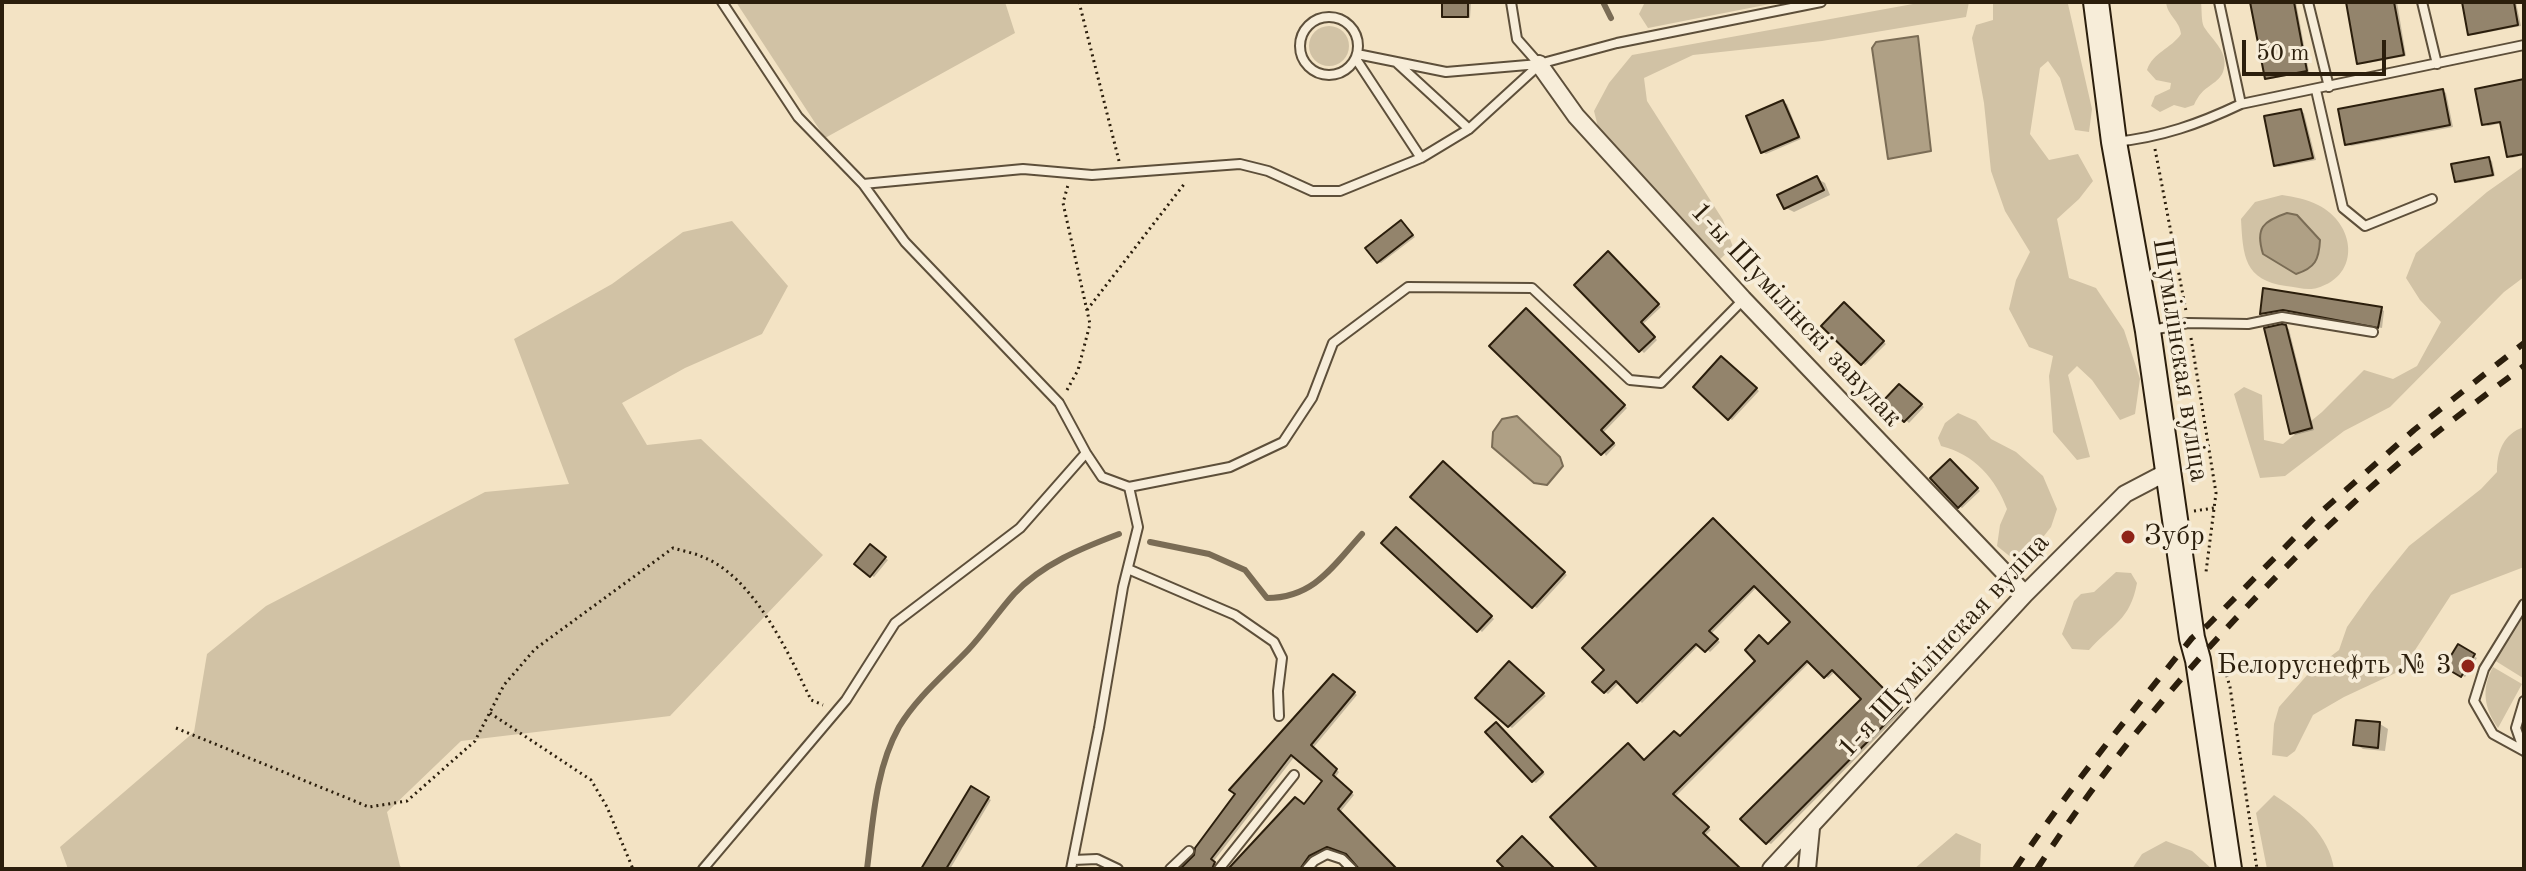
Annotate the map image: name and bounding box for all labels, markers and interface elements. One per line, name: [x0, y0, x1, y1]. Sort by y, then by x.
scale bar: [2246, 24, 2390, 74]
text: 50 m: [2256, 42, 2310, 66]
street label: 1-ы Шумілінскі завулак: [1683, 195, 1909, 435]
street label: Шумілінская вуліца: [2144, 236, 2216, 484]
place label: Зубр: [2144, 520, 2205, 554]
street label: 1-я Шумілінская вуліца: [1831, 527, 2057, 765]
marker: Зубр: [2119, 528, 2137, 546]
place label: Белоруснефть № 3: [2217, 649, 2452, 683]
marker: Белоруснефть № 3: [2459, 657, 2477, 675]

